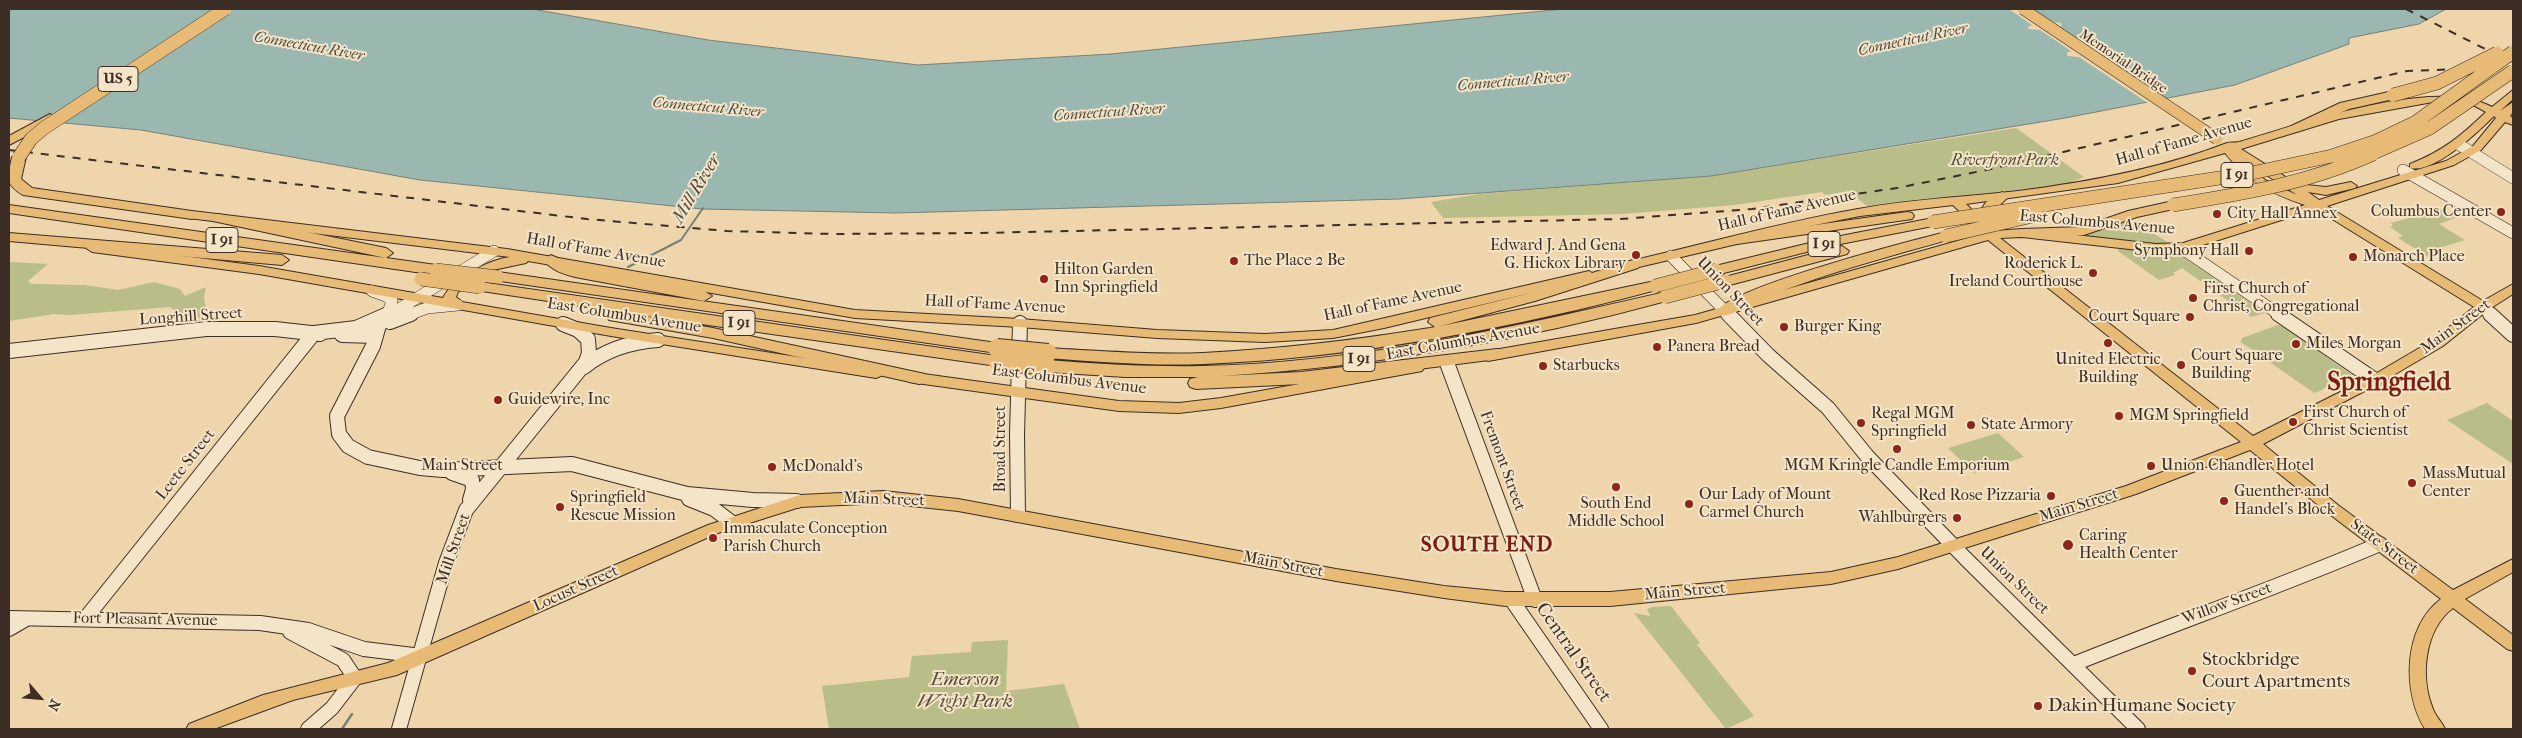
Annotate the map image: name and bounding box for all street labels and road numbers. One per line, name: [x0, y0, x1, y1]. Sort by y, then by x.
street label: Memorial Bridge: [2076, 26, 2170, 98]
road number: US 5: [98, 66, 138, 92]
street label: Hall of Fame Avenue: [2114, 113, 2254, 171]
road number: I 91: [2221, 162, 2253, 188]
street label: Hall of Fame Avenue: [1716, 186, 1858, 236]
street label: East Columbus Avenue: [2019, 207, 2175, 239]
road number: I 91: [206, 228, 238, 252]
street label: Hall of Fame Avenue: [525, 229, 667, 273]
road number: I 91: [1808, 232, 1840, 256]
street label: Union Street: [1692, 253, 1768, 331]
street label: Hall of Fame Avenue: [1322, 278, 1464, 326]
street label: Hall of Fame Avenue: [924, 292, 1066, 318]
street label: East Columbus Avenue: [546, 294, 702, 338]
street label: Main Street: [2417, 295, 2495, 359]
street label: Longhill Street: [139, 304, 243, 330]
road number: I 91: [723, 310, 755, 336]
street label: East Columbus Avenue: [1385, 319, 1541, 365]
road number: I 91: [1343, 346, 1375, 372]
street label: East Columbus Avenue: [990, 361, 1148, 399]
street label: Broad Street: [991, 406, 1011, 492]
street label: Fremont Street: [1475, 408, 1529, 514]
street label: Leete Street: [152, 426, 220, 504]
street label: Main Street: [421, 456, 503, 476]
street label: Main Street: [2037, 485, 2121, 527]
street label: Main Street: [843, 489, 925, 511]
street label: Mill Street: [433, 511, 475, 587]
street label: State Street: [2346, 515, 2422, 579]
street label: Union Street: [1975, 543, 2053, 619]
street label: Main Street: [1241, 548, 1325, 582]
street label: Locust Street: [530, 562, 622, 616]
street label: Main Street: [1643, 579, 1727, 605]
street label: Willow Street: [2179, 579, 2275, 629]
street label: Central Street: [1530, 599, 1616, 707]
street label: Fort Pleasant Avenue: [72, 609, 218, 631]

